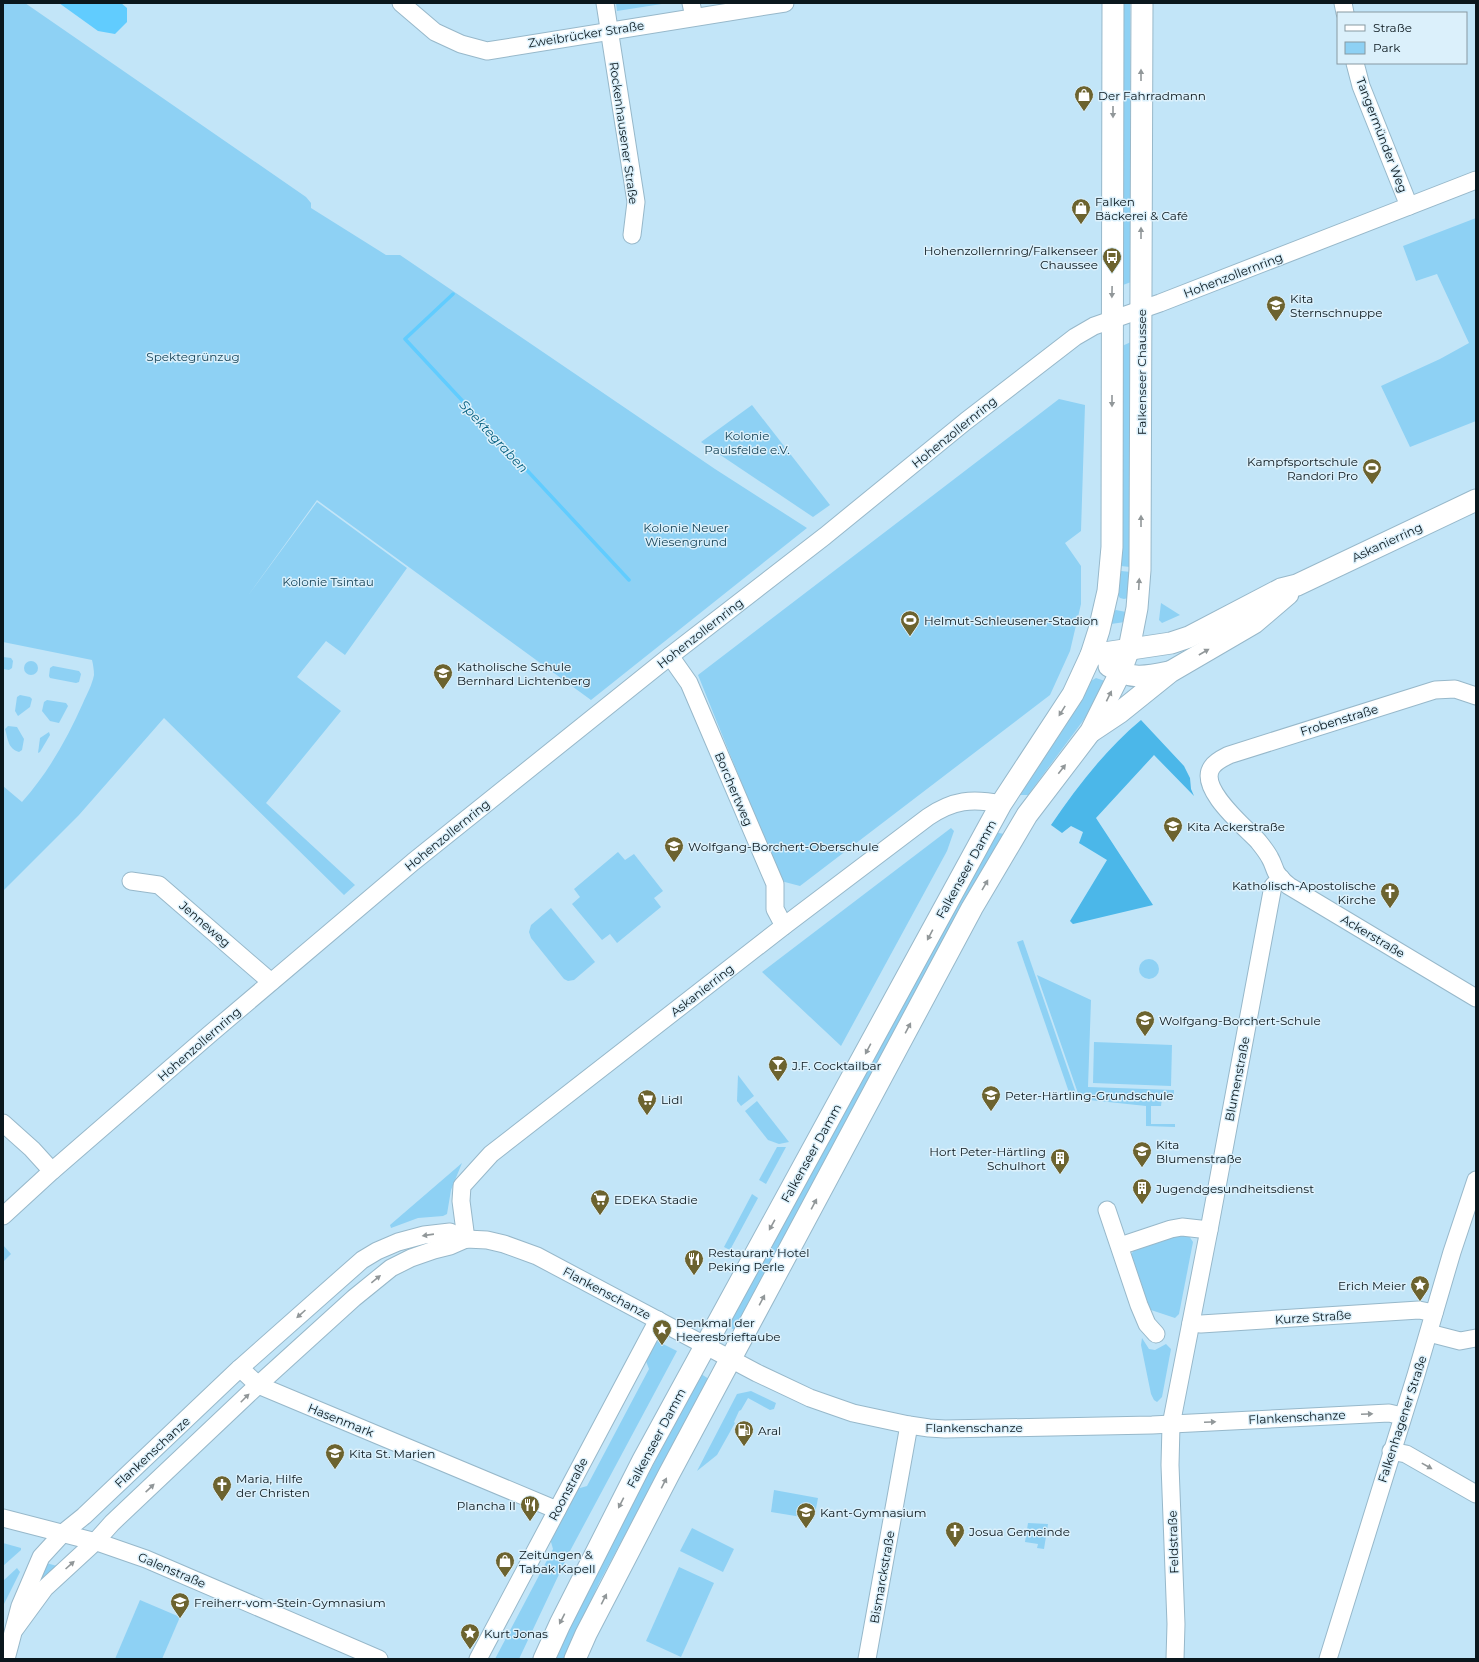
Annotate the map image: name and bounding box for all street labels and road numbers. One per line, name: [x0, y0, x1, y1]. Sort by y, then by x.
street label: Zweibrücker Straße: [527, 17, 645, 51]
street label: Rockenhausener Straße: [607, 61, 641, 205]
street label: Tangermünder Weg: [1353, 75, 1411, 195]
street label: Hohenzollernring: [1181, 249, 1285, 301]
street label: Falkenseer Chaussee: [1134, 309, 1149, 435]
street label: Hohenzollernring: [908, 393, 1000, 471]
street label: Askanierring: [1349, 519, 1425, 565]
street label: Hohenzollernring: [654, 595, 746, 671]
street label: Frobenstraße: [1298, 701, 1380, 739]
street label: Borchertweg: [712, 750, 756, 828]
street label: Hohenzollernring: [401, 796, 493, 874]
street label: Falkenseer Damm: [933, 817, 999, 921]
street label: Jenneweg: [176, 897, 233, 950]
street label: Ackerstraße: [1338, 911, 1408, 961]
street label: Askanierring: [667, 961, 737, 1019]
street label: Hohenzollernring: [154, 1004, 244, 1084]
street label: Blumenstraße: [1221, 1035, 1253, 1123]
street label: Falkenseer Damm: [778, 1101, 844, 1205]
street label: Flankenschanze: [560, 1264, 654, 1322]
street label: Kurze Straße: [1274, 1307, 1352, 1327]
street label: Falkenhagener Straße: [1374, 1354, 1430, 1484]
street label: Falkenseer Damm: [623, 1386, 689, 1490]
street label: Hasenmark: [306, 1400, 377, 1440]
street label: Flankenschanze: [1248, 1407, 1346, 1427]
street label: Flankenschanze: [111, 1413, 193, 1491]
street label: Flankenschanze: [925, 1420, 1023, 1435]
street label: Roonstraße: [545, 1455, 591, 1523]
street label: Feldstraße: [1164, 1510, 1182, 1574]
street label: Bismarckstraße: [866, 1530, 898, 1624]
street label: Galenstraße: [136, 1549, 208, 1591]

